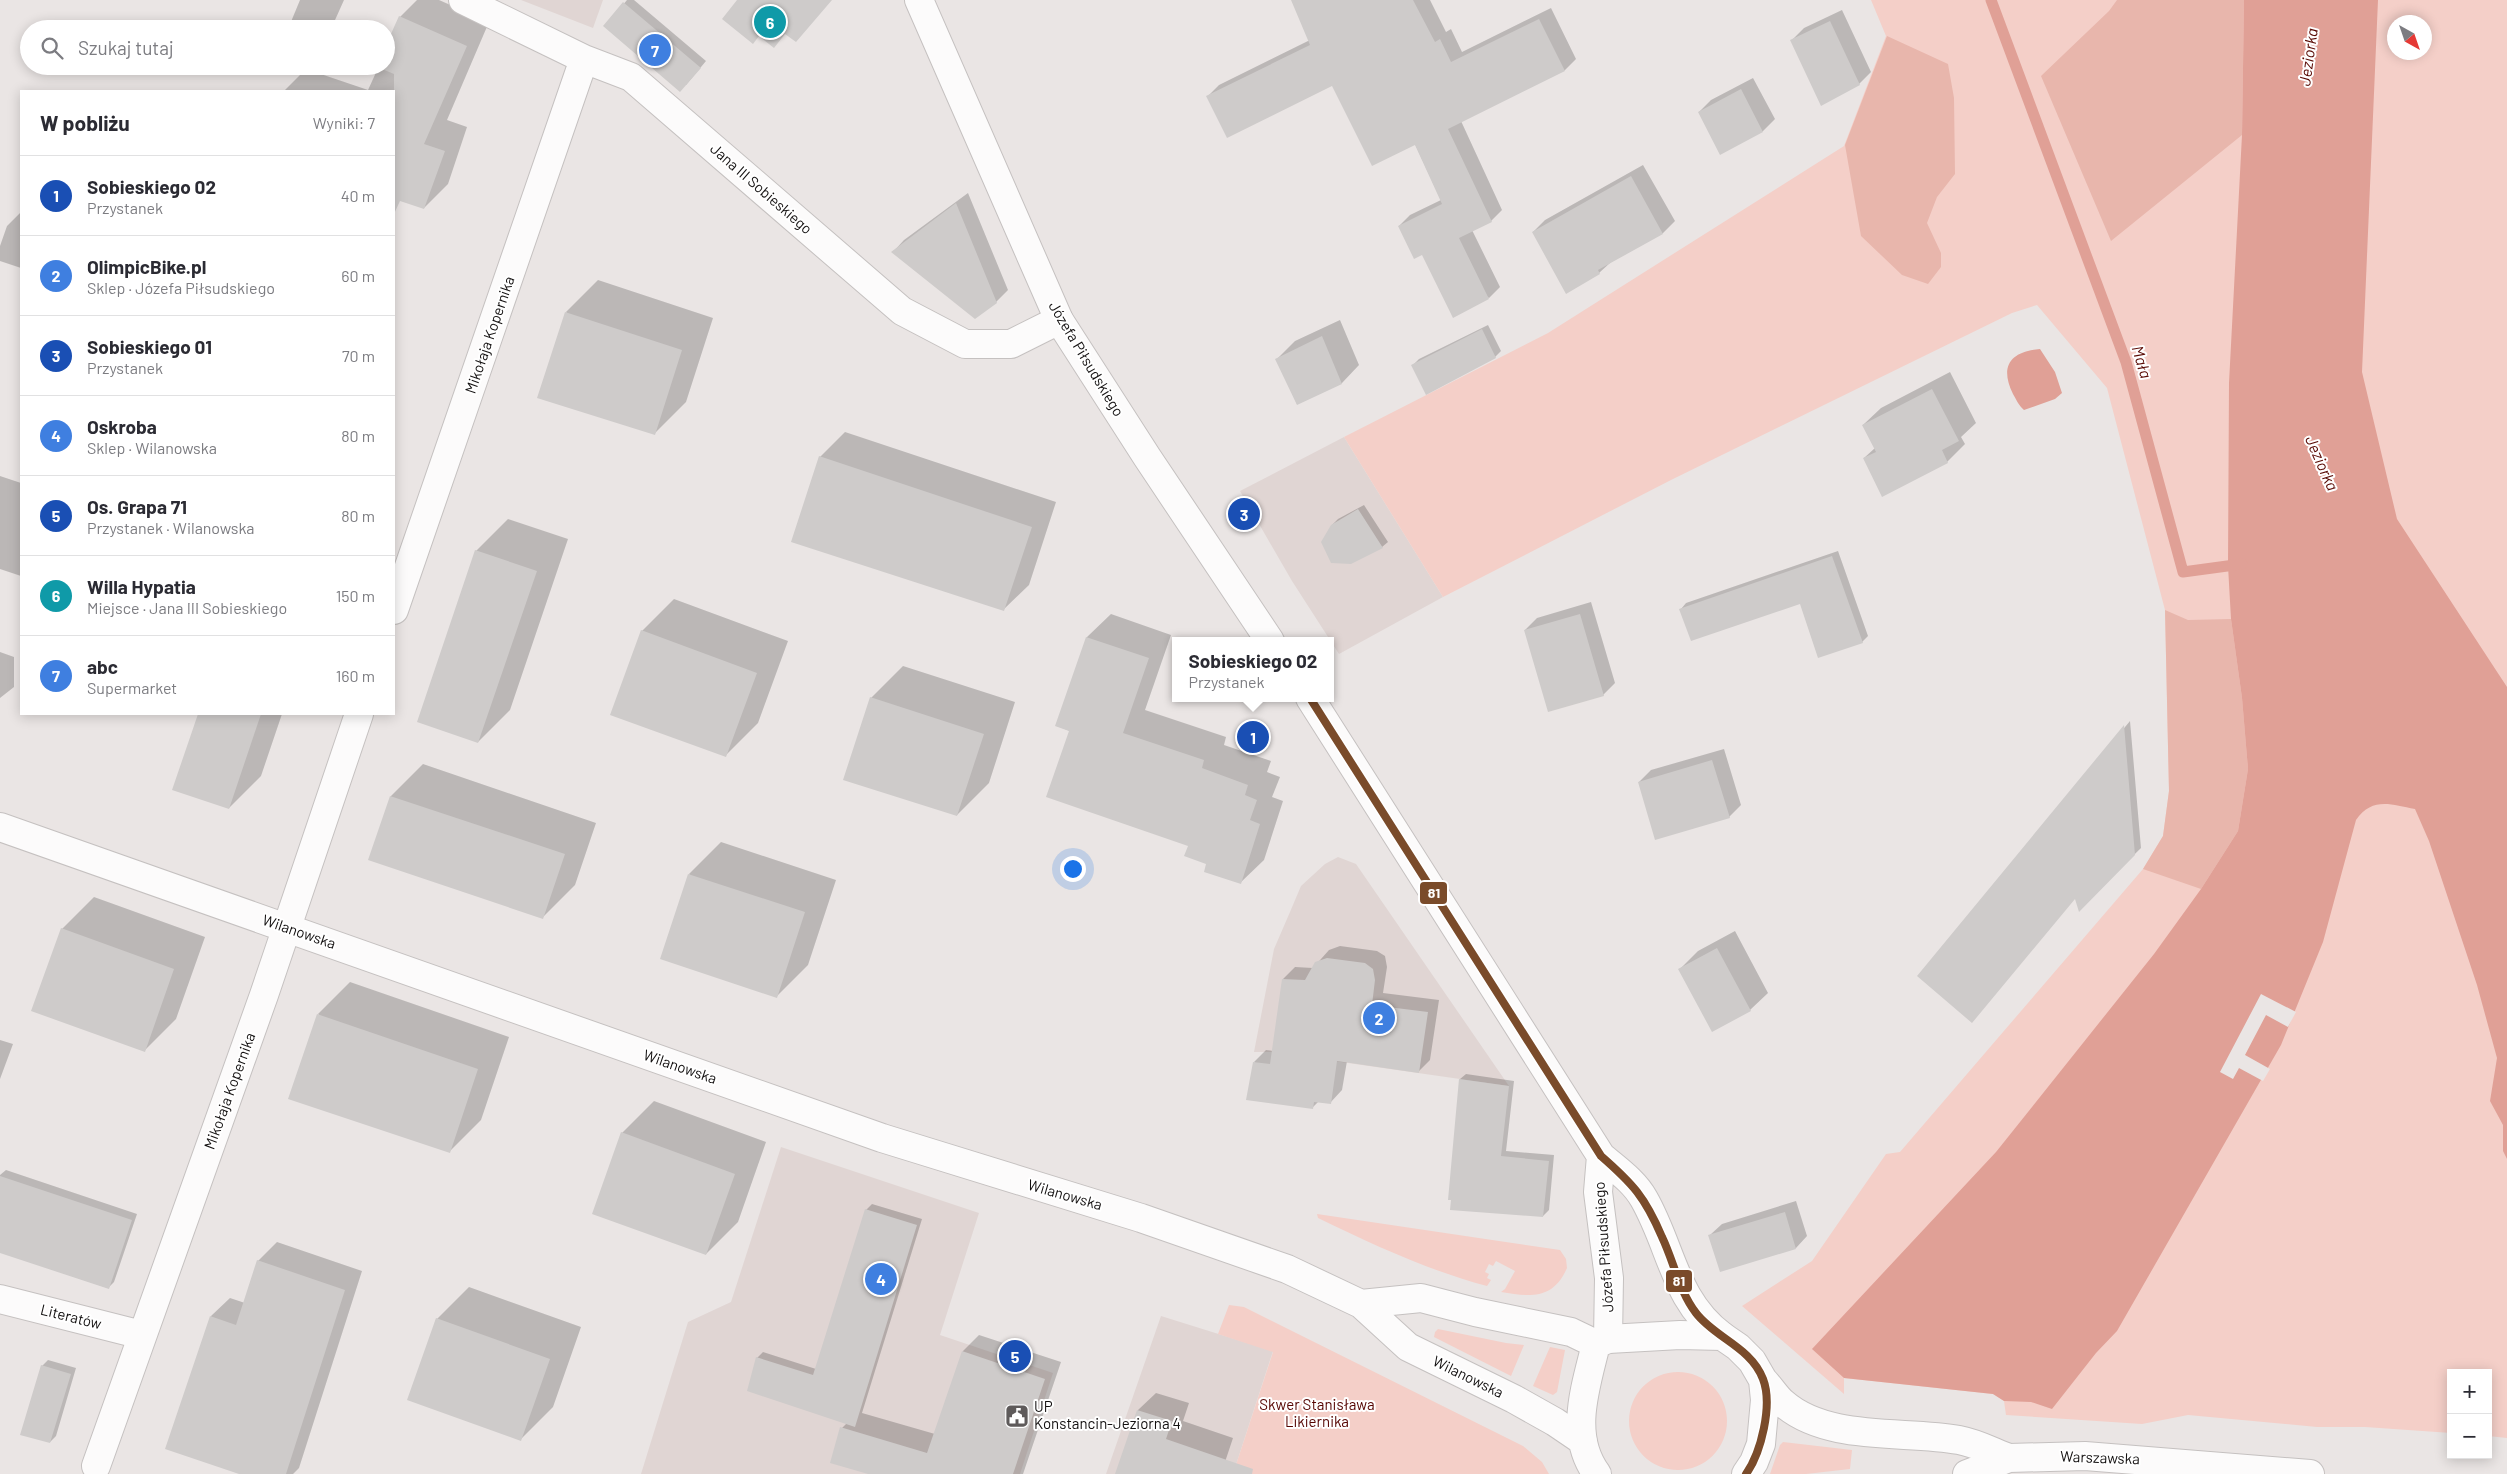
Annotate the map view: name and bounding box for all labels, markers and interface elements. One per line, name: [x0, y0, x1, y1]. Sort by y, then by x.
pin: 6: [754, 3, 786, 41]
north arrow: [2387, 15, 2432, 60]
search box: [20, 20, 395, 75]
water label: Jeziorka: [2294, 27, 2321, 87]
pin: 7: [639, 31, 671, 69]
icon: search: [38, 34, 66, 62]
text: Szukaj tutaj: [78, 36, 174, 59]
text: W pobliżu: [40, 110, 130, 135]
text: Wyniki: 7: [313, 113, 375, 132]
street label: Jana III Sobieskiego: [707, 139, 816, 237]
text: Sobieskiego 02: [87, 175, 216, 198]
text: 1: [53, 186, 59, 205]
text: 40 m: [341, 186, 375, 205]
text: Przystanek: [87, 198, 163, 217]
text: OlimpicBike.pl: [87, 255, 206, 278]
text: 2: [52, 266, 60, 285]
text: 60 m: [341, 266, 375, 285]
street label: Mikołaja Kopernika: [461, 274, 518, 396]
text: Sklep · Józefa Piłsudskiego: [87, 278, 275, 297]
street label: Józefa Piłsudskiego: [1045, 298, 1128, 419]
text: Sobieskiego 01: [87, 335, 212, 358]
water label: Mała: [2129, 343, 2156, 381]
text: 3: [52, 346, 60, 365]
text: 70 m: [342, 346, 375, 365]
text: Przystanek: [87, 358, 163, 377]
text: Oskroba: [87, 415, 157, 438]
text: 4: [51, 426, 61, 445]
text: 80 m: [341, 426, 375, 445]
water label: Jeziorka: [2302, 432, 2343, 493]
text: Sklep · Wilanowska: [87, 438, 217, 457]
text: Os. Grapa 71: [87, 495, 187, 518]
pin: 3: [1228, 495, 1260, 533]
text: 5: [52, 506, 60, 525]
text: 80 m: [341, 506, 375, 525]
text: Przystanek · Wilanowska: [87, 518, 255, 537]
text: Willa Hypatia: [87, 575, 196, 598]
text: 6: [52, 586, 60, 605]
text: 150 m: [336, 586, 375, 605]
text: Miejsce · Jana III Sobieskiego: [87, 598, 287, 617]
popup: [1172, 637, 1334, 702]
text: Sobieskiego 02: [1188, 649, 1318, 672]
text: abc: [87, 655, 118, 678]
text: 7: [52, 666, 60, 685]
text: 160 m: [336, 666, 375, 685]
text: Przystanek: [1188, 672, 1265, 691]
text: Supermarket: [87, 678, 177, 697]
pin: 1: [1237, 718, 1269, 756]
your location: [1060, 856, 1086, 882]
line badge: 81: [1419, 881, 1448, 905]
text: 81: [1428, 884, 1440, 901]
street label: Wilanowska: [260, 910, 338, 952]
pin: 2: [1363, 999, 1395, 1037]
street label: Mikołaja Kopernika: [200, 1030, 259, 1151]
street label: Wilanowska: [641, 1045, 719, 1087]
street label: Wilanowska: [1026, 1175, 1105, 1213]
street label: Józefa Piłsudskiego: [1589, 1181, 1617, 1313]
pin: 4: [865, 1260, 897, 1298]
line badge: 81: [1665, 1269, 1693, 1293]
text: 81: [1673, 1272, 1685, 1289]
street label: Literatów: [39, 1300, 104, 1332]
pin: 5: [999, 1337, 1031, 1375]
street label: Wilanowska: [1430, 1351, 1507, 1401]
map controls: [2447, 1369, 2492, 1459]
button: +: [2447, 1369, 2492, 1414]
park label: Skwer Stanisława Likiernika: [1259, 1395, 1375, 1430]
place label: UP Konstancin-Jeziorna 4: [1034, 1397, 1181, 1432]
public building icon: UP Konstancin-Jeziorna 4: [1004, 1403, 1030, 1429]
button: −: [2447, 1414, 2492, 1459]
street label: Warszawska: [2060, 1447, 2140, 1467]

